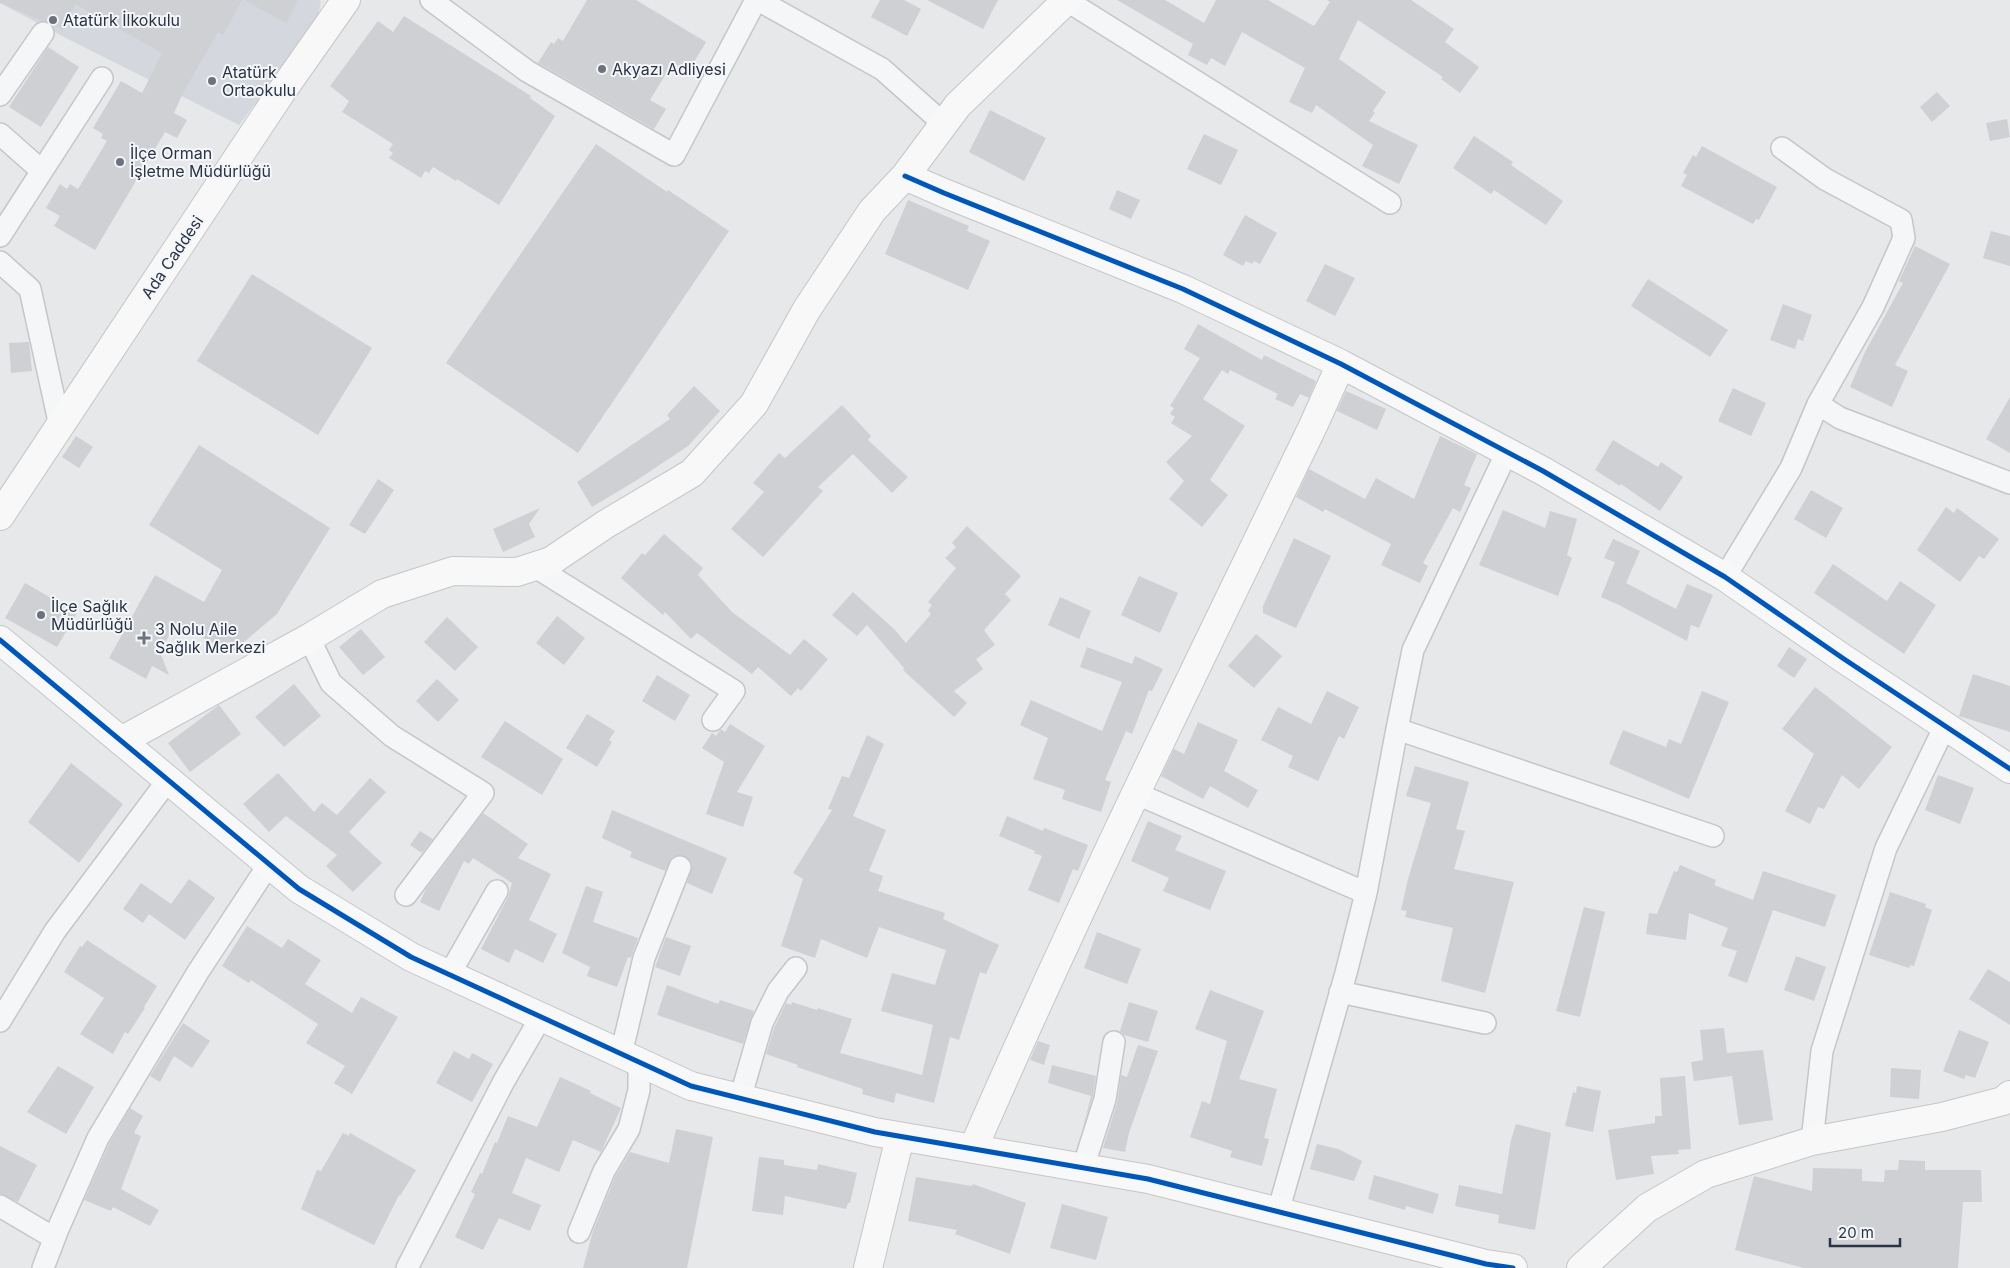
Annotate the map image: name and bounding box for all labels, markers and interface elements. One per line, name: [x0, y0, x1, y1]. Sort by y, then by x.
place label: Atatürk İlkokulu: [63, 10, 180, 30]
marker: Atatürk İlkokulu: [47, 14, 59, 26]
place label: Akyazı Adliyesi: [612, 59, 726, 79]
place label: Atatürk Ortaokulu: [222, 62, 296, 100]
marker: Akyazı Adliyesi: [596, 63, 608, 75]
marker: Atatürk Ortaokulu: [206, 75, 218, 87]
place label: İlçe Orman İşletme Müdürlüğü: [130, 143, 271, 181]
marker: İlçe Orman İşletme Müdürlüğü: [114, 156, 126, 168]
street label: Ada Caddesi: [137, 212, 207, 302]
place label: İlçe Sağlık Müdürlüğü: [51, 596, 133, 634]
marker: İlçe Sağlık Müdürlüğü: [35, 609, 47, 621]
place label: 3 Nolu Aile Sağlık Merkezi: [155, 619, 265, 657]
marker: 3 Nolu Aile Sağlık Merkezi: [137, 631, 151, 645]
scale bar: [1830, 1216, 1900, 1248]
text: 20 m: [1838, 1223, 1874, 1242]

